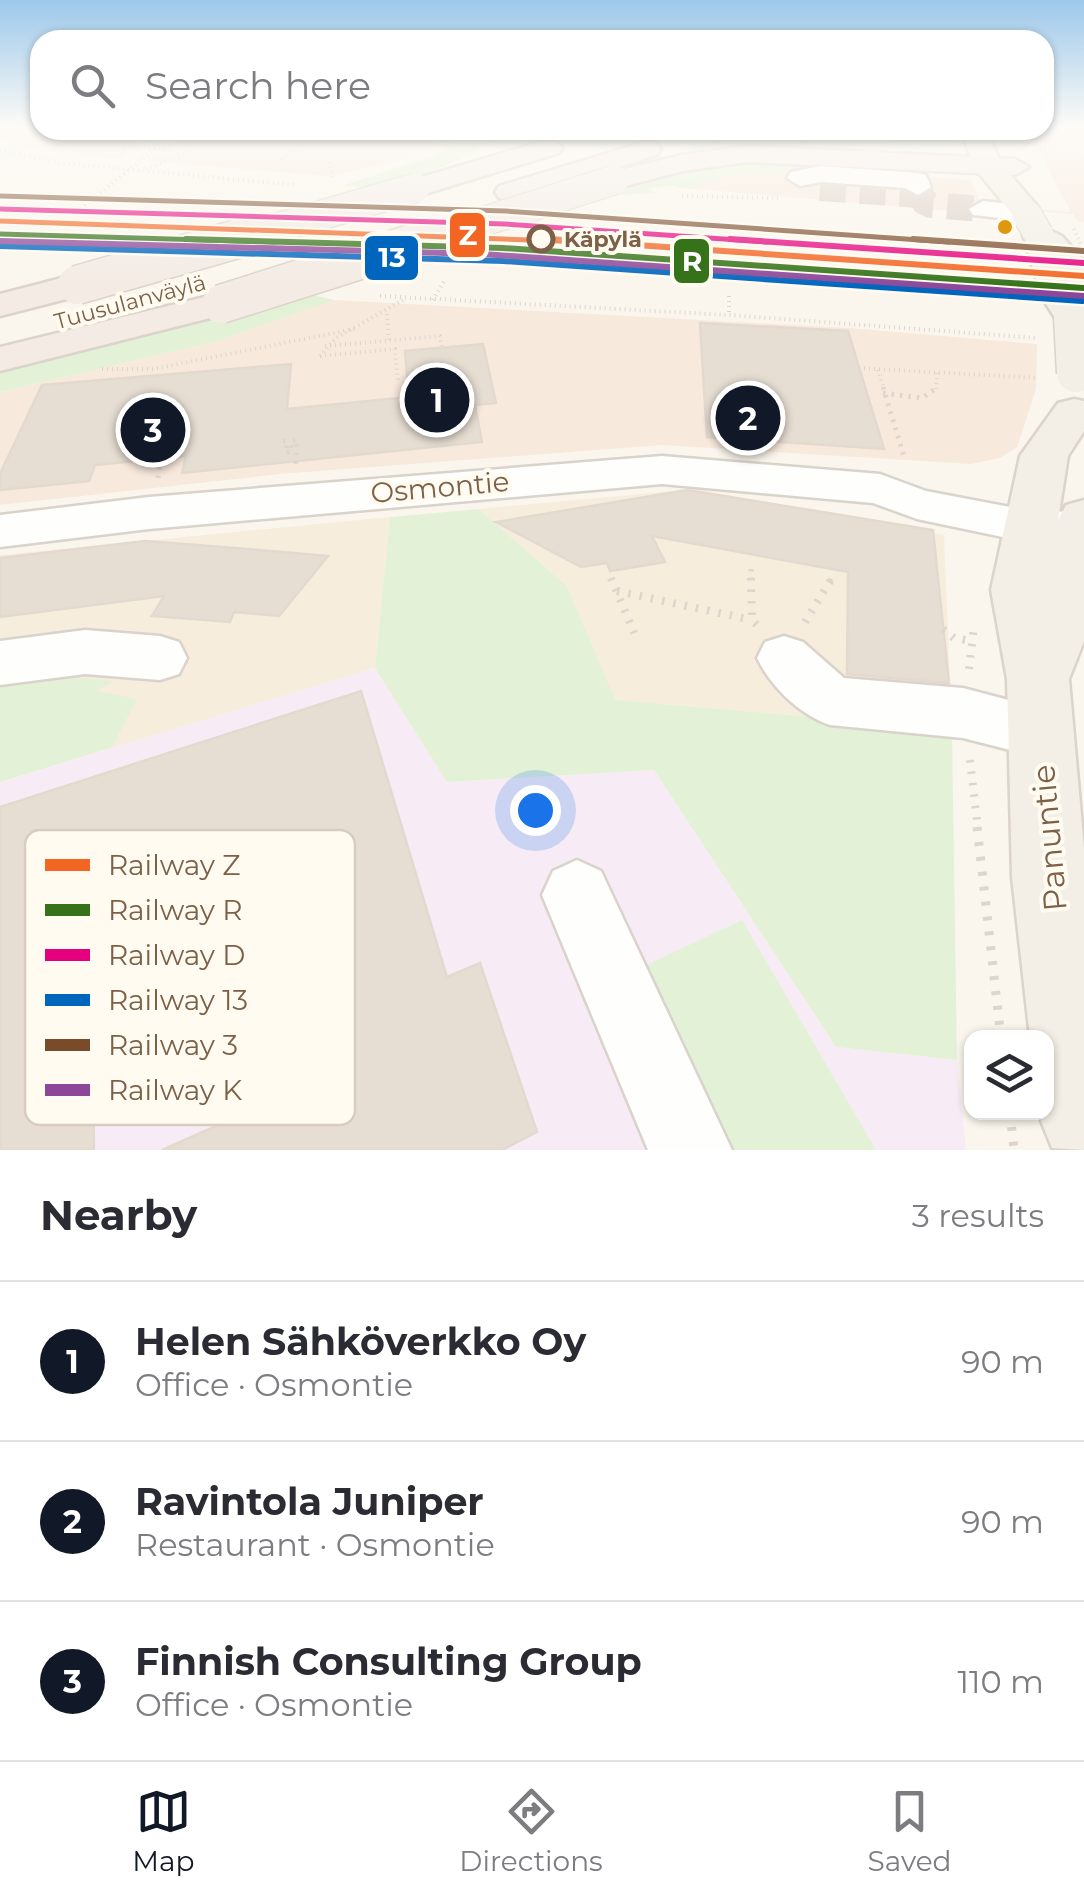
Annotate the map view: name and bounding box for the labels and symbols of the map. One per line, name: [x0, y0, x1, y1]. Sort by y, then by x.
line badge: Z: [448, 211, 487, 259]
unlabelled marker: [995, 217, 1015, 237]
text: Z: [459, 218, 478, 252]
marker: Käpylä: [528, 226, 554, 252]
place label: Käpylä: [564, 226, 642, 253]
line badge: 13: [363, 234, 420, 282]
line badge: R: [672, 237, 711, 285]
text: 13: [378, 240, 406, 274]
text: R: [682, 244, 702, 278]
street label: Tuusulanväylä: [51, 269, 209, 335]
pin: 1: [404, 362, 470, 438]
pin: 2: [716, 380, 780, 456]
pin: 3: [120, 392, 186, 468]
street label: Osmontie: [369, 464, 511, 510]
street label: Panuntie: [1023, 763, 1075, 913]
your location: [510, 785, 561, 836]
legend: [25, 830, 355, 1125]
text: Railway Z: [108, 848, 240, 882]
text: Railway R: [108, 893, 243, 927]
text: Railway D: [108, 938, 245, 972]
text: Railway 13: [108, 983, 248, 1017]
text: Railway 3: [108, 1028, 238, 1062]
text: Railway K: [108, 1073, 242, 1107]

